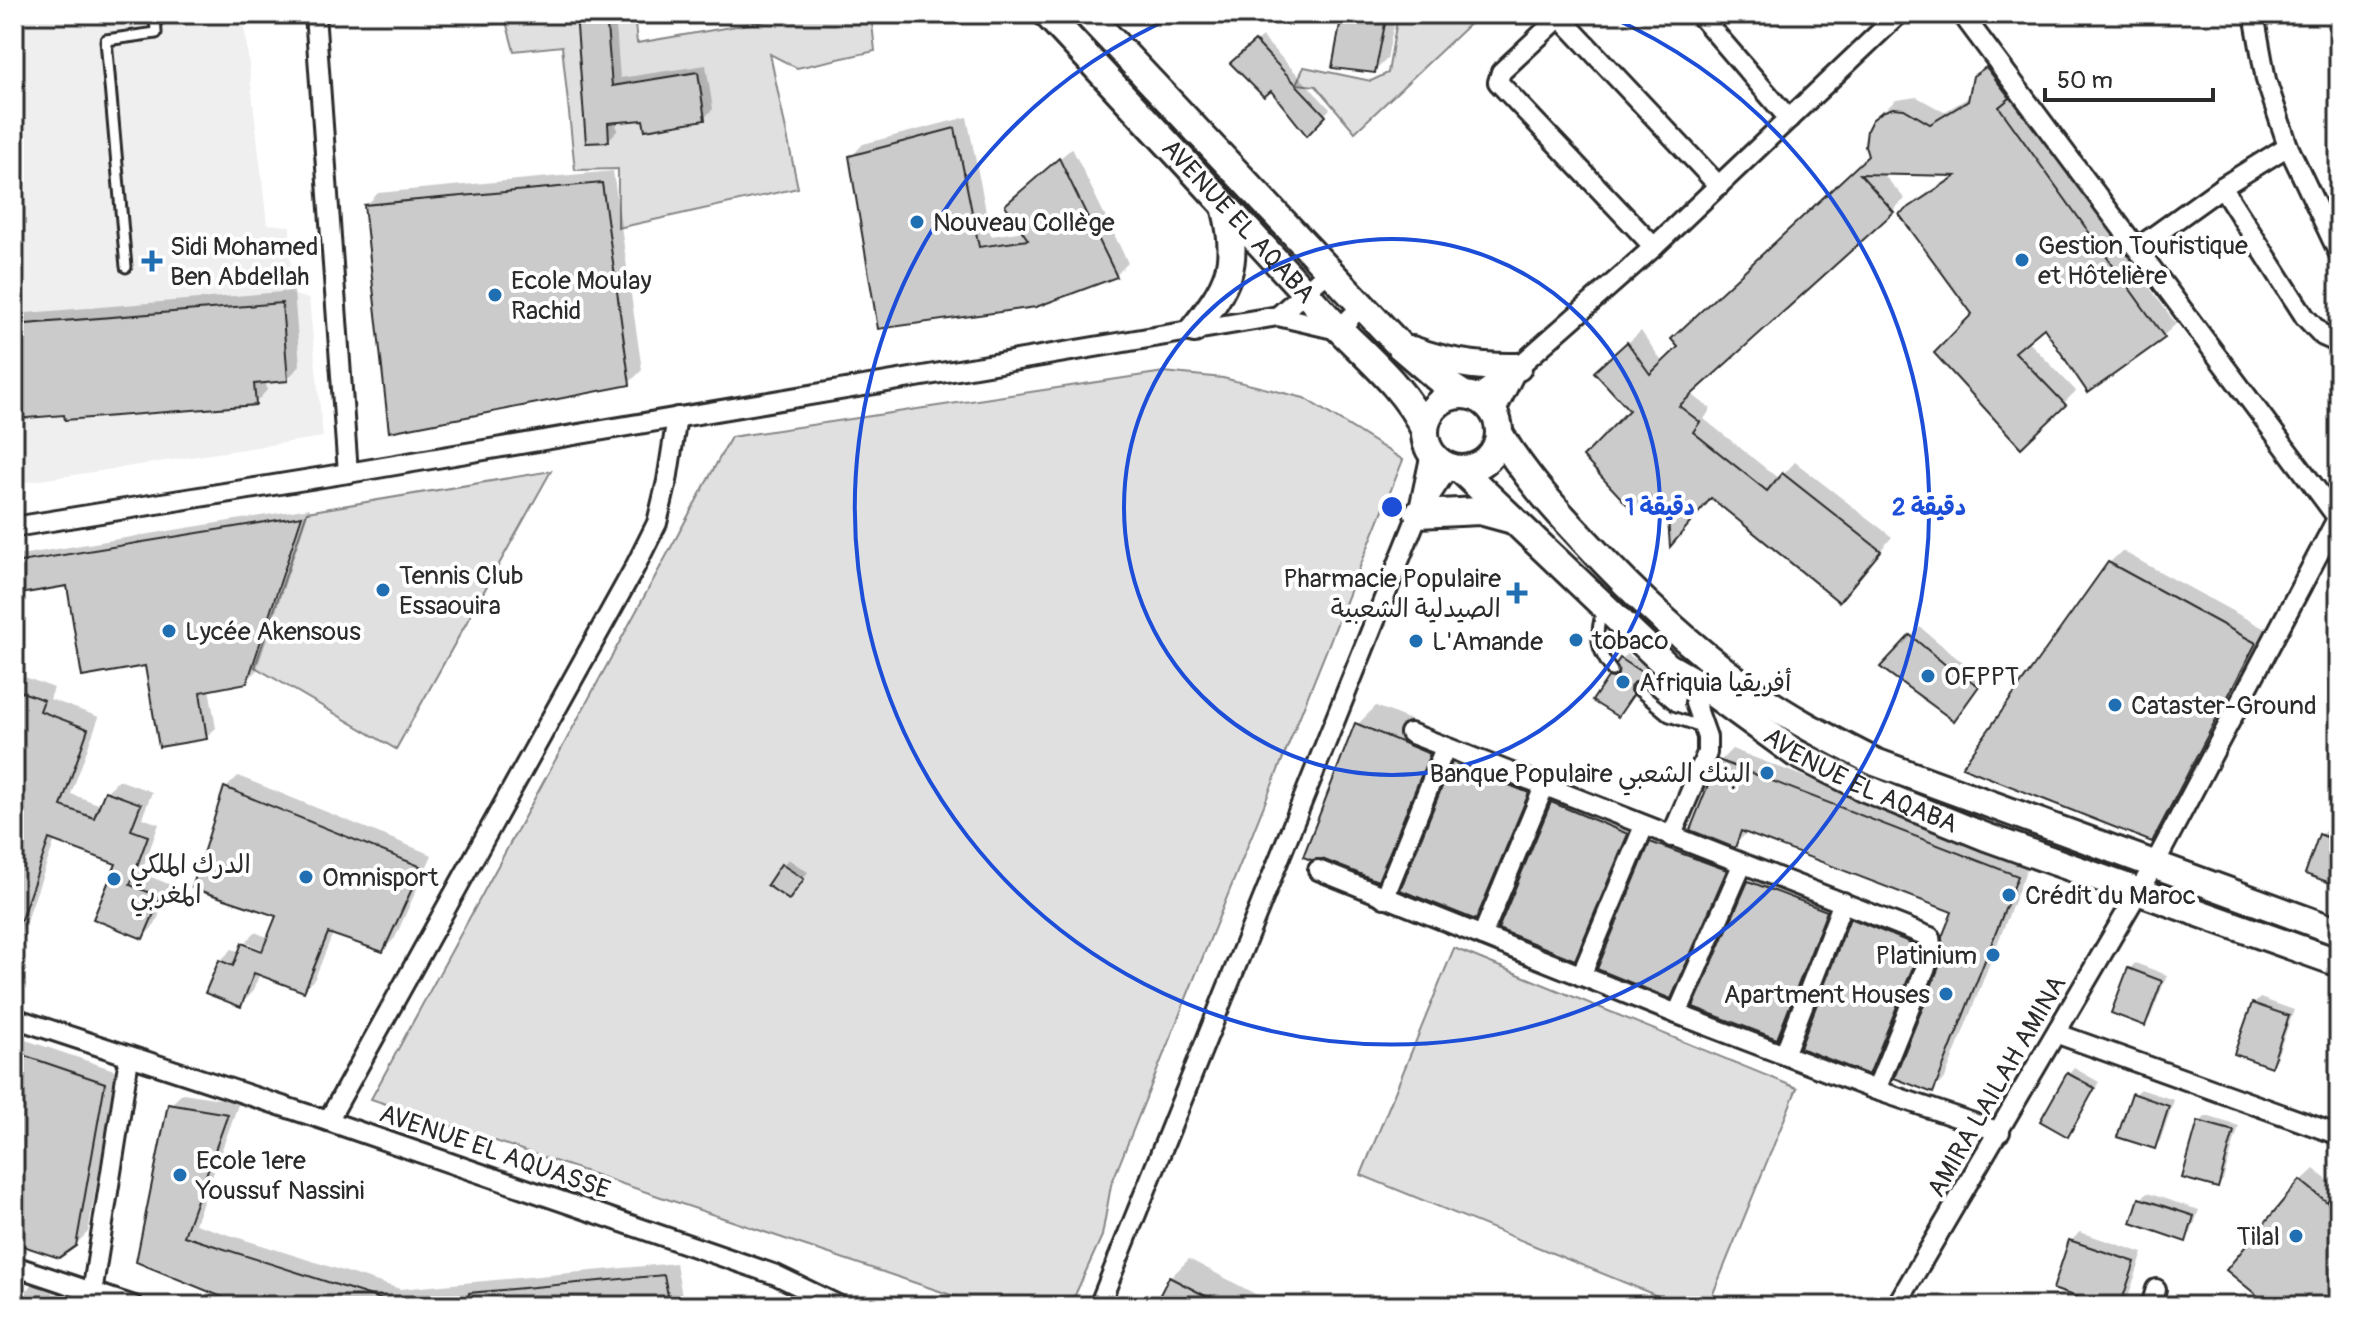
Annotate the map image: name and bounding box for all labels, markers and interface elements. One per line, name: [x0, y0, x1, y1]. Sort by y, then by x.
scale bar: [2045, 52, 2213, 102]
text: 50 m: [2057, 66, 2113, 95]
street label: AVENUE EL AQABA: [1155, 133, 1322, 310]
place label: Nouveau Collège: [933, 207, 1115, 239]
marker: Nouveau Collège: [908, 213, 926, 231]
place label: Gestion Touristique et Hôtelière: [2038, 230, 2248, 292]
place label: Sidi Mohamed Ben Abdellah: [170, 231, 318, 293]
marker: Sidi Mohamed Ben Abdellah: [141, 250, 163, 272]
marker: Gestion Touristique et Hôtelière: [2013, 251, 2031, 269]
place label: Ecole Moulay Rachid: [511, 265, 651, 327]
marker: Ecole Moulay Rachid: [486, 286, 504, 304]
centre of rings: [1378, 493, 1406, 521]
text: 1 دقيقة: [1625, 493, 1695, 522]
text: 2 دقيقة: [1892, 493, 1966, 522]
place label: Tennis Club Essaouira: [399, 560, 524, 622]
place label: Pharmacie Populaire الصيدلية الشعبية: [1283, 563, 1501, 625]
marker: Tennis Club Essaouira: [374, 581, 392, 599]
marker: Pharmacie Populaire الصيدلية الشعبية: [1508, 584, 1526, 602]
place label: Lycée Akensous: [185, 616, 361, 648]
marker: Lycée Akensous: [160, 622, 178, 640]
place label: tobaco: [1591, 625, 1669, 657]
place label: L'Amande: [1432, 626, 1543, 658]
marker: tobaco: [1567, 631, 1585, 649]
marker: L'Amande: [1407, 632, 1425, 650]
place label: OFPPT: [1944, 661, 2019, 693]
place label: Afriquia أفريقيا: [1639, 667, 1792, 699]
marker: OFPPT: [1919, 667, 1937, 685]
marker: Afriquia أفريقيا: [1614, 673, 1632, 691]
place label: Cataster-Ground: [2131, 690, 2317, 722]
marker: Cataster-Ground: [2106, 696, 2124, 714]
street label: AVENUE EL AQABA: [1757, 721, 1962, 841]
place label: Banque Populaire البنك الشعبي: [1430, 758, 1751, 796]
marker: Banque Populaire البنك الشعبي: [1758, 764, 1776, 782]
place label: الدرك الملكي المغربي: [130, 849, 251, 917]
place label: Omnisport: [322, 862, 439, 894]
marker: Omnisport: [297, 868, 315, 886]
marker: الدرك الملكي المغربي: [105, 870, 123, 888]
place label: Crédit du Maroc: [2025, 880, 2196, 912]
marker: Crédit du Maroc: [2000, 886, 2018, 904]
place label: Platinium: [1876, 940, 1977, 972]
marker: Platinium: [1984, 946, 2002, 964]
street label: AMIRA LAILAH AMINA: [1920, 970, 2073, 1203]
place label: Apartment Houses: [1723, 979, 1930, 1011]
marker: Apartment Houses: [1937, 985, 1955, 1003]
street label: AVENUE EL AQUASSE: [375, 1097, 614, 1206]
place label: Ecole 1ere Youssuf Nassini: [195, 1145, 364, 1207]
marker: Ecole 1ere Youssuf Nassini: [171, 1166, 189, 1184]
place label: Tilal: [2236, 1221, 2280, 1253]
marker: Tilal: [2287, 1227, 2305, 1245]

